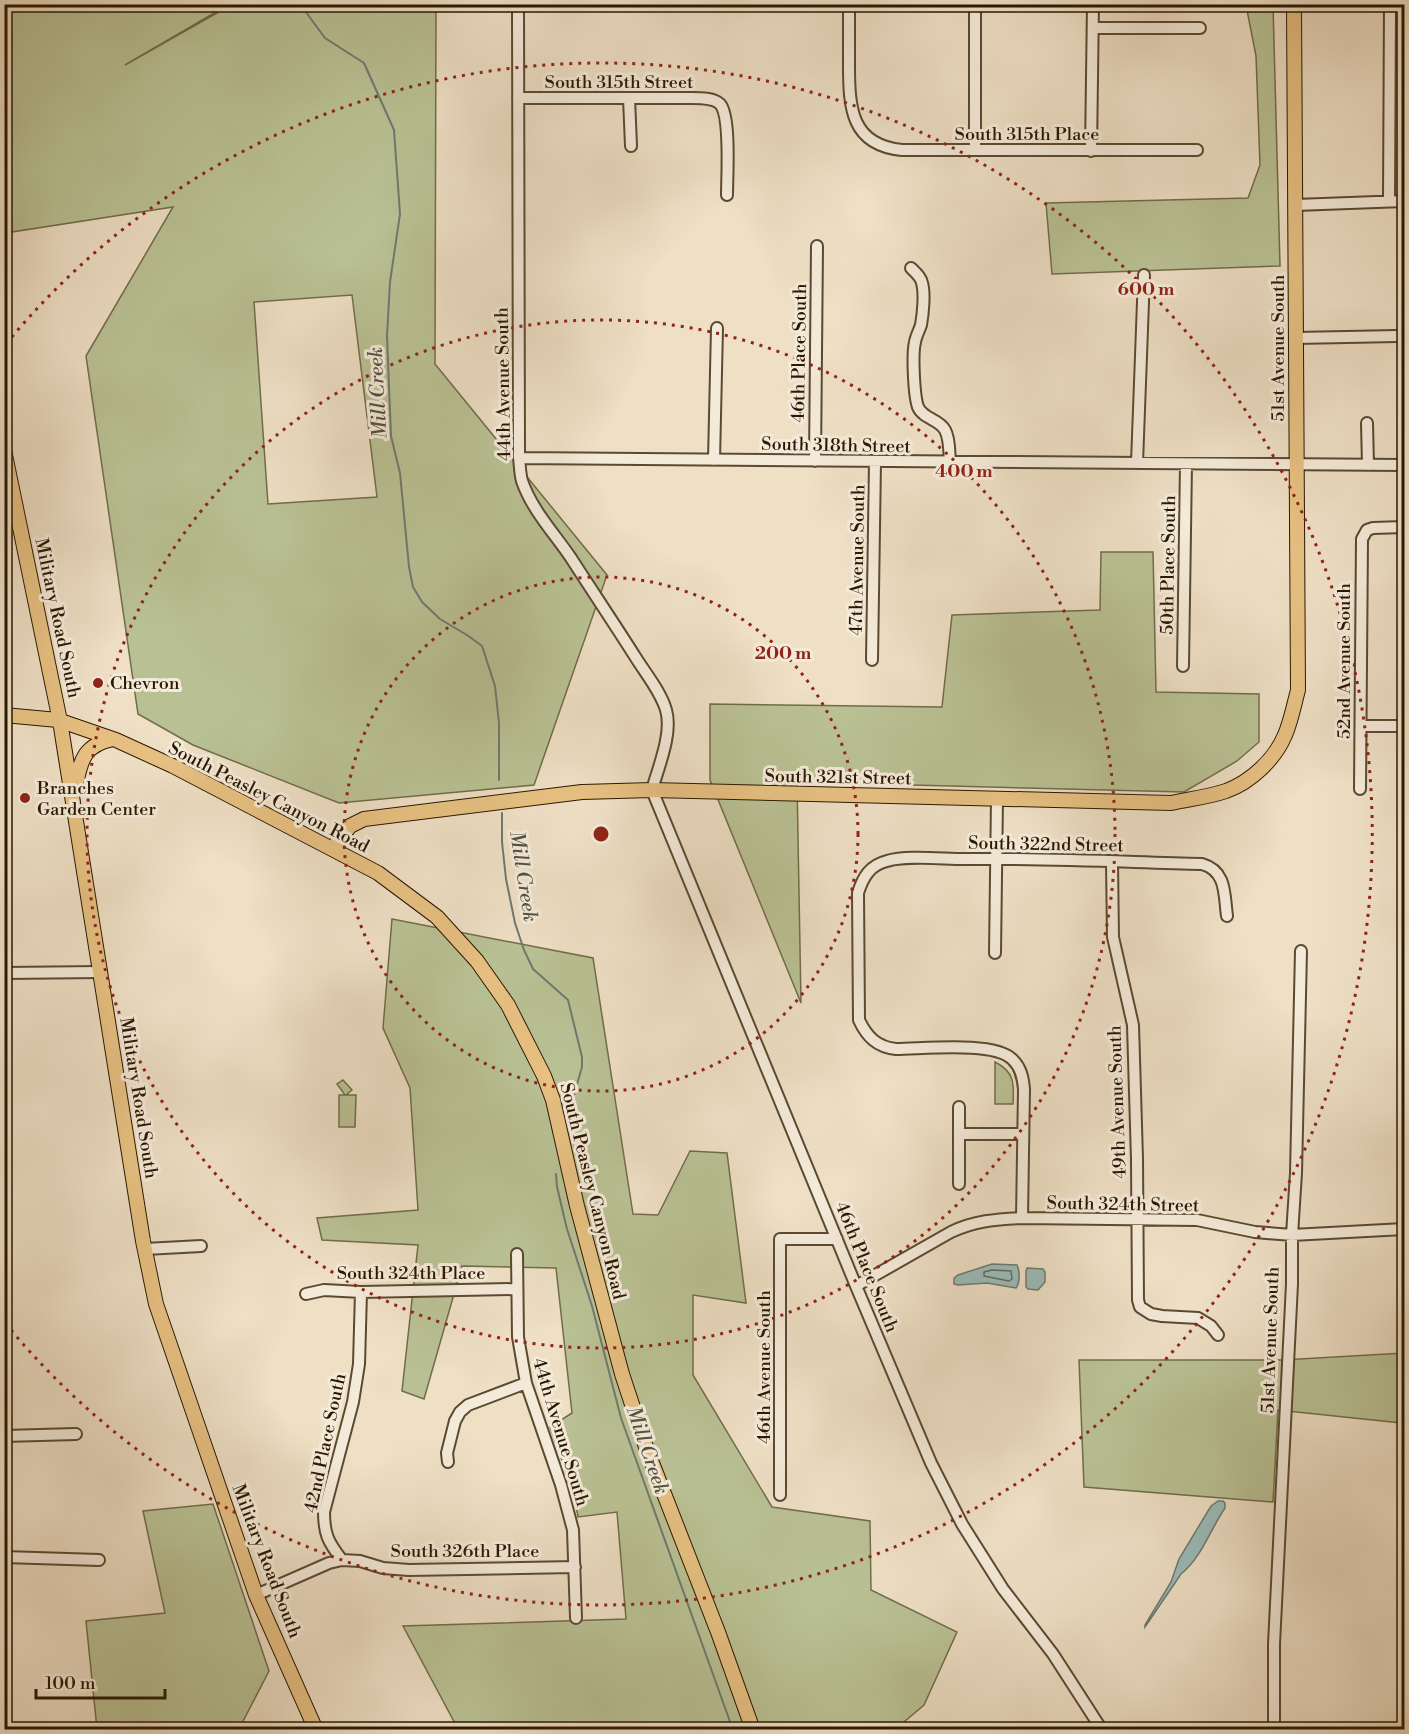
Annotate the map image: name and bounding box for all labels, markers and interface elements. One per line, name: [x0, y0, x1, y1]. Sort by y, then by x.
street label: South 315th Street: [545, 71, 694, 94]
street label: South 315th Place: [955, 123, 1099, 146]
street label: 51st Avenue South: [1267, 274, 1290, 421]
text: 600 m: [1118, 278, 1175, 301]
street label: 46th Place South: [787, 283, 812, 423]
street label: 44th Avenue South: [491, 307, 516, 461]
water label: Mill Creek: [364, 346, 393, 439]
street label: South 318th Street: [761, 433, 912, 458]
text: 400 m: [935, 460, 993, 483]
street label: 47th Avenue South: [845, 484, 870, 636]
street label: 50th Place South: [1156, 495, 1181, 635]
street label: Military Road South: [29, 536, 86, 700]
street label: 52nd Avenue South: [1333, 583, 1356, 739]
text: 200 m: [755, 642, 812, 665]
place label: Chevron: [110, 672, 180, 695]
marker: Chevron: [91, 676, 105, 690]
street label: South Peasley Canyon Road: [164, 737, 374, 859]
street label: South 321st Street: [764, 765, 912, 790]
place label: Branches Garden Center: [36, 777, 156, 821]
marker: Branches Garden Center: [18, 791, 32, 805]
centre of rings: [591, 824, 611, 844]
water label: Mill Creek: [503, 829, 542, 924]
street label: South 322nd Street: [968, 832, 1125, 857]
street label: Military Road South: [114, 1016, 163, 1181]
street label: 49th Avenue South: [1103, 1025, 1132, 1179]
street label: South Peasley Canyon Road: [554, 1080, 631, 1303]
street label: South 324th Street: [1046, 1192, 1200, 1217]
street label: 46th Place South: [830, 1198, 903, 1336]
street label: South 324th Place: [337, 1262, 485, 1285]
street label: 51st Avenue South: [1256, 1266, 1285, 1414]
street label: 46th Avenue South: [753, 1290, 776, 1444]
street label: 44th Avenue South: [527, 1355, 594, 1509]
street label: 42nd Place South: [299, 1371, 352, 1515]
water label: Mill Creek: [620, 1403, 673, 1498]
street label: Military Road South: [227, 1481, 307, 1642]
street label: South 326th Place: [391, 1540, 539, 1563]
scale bar: [36, 1662, 165, 1700]
text: 100 m: [45, 1672, 96, 1695]

